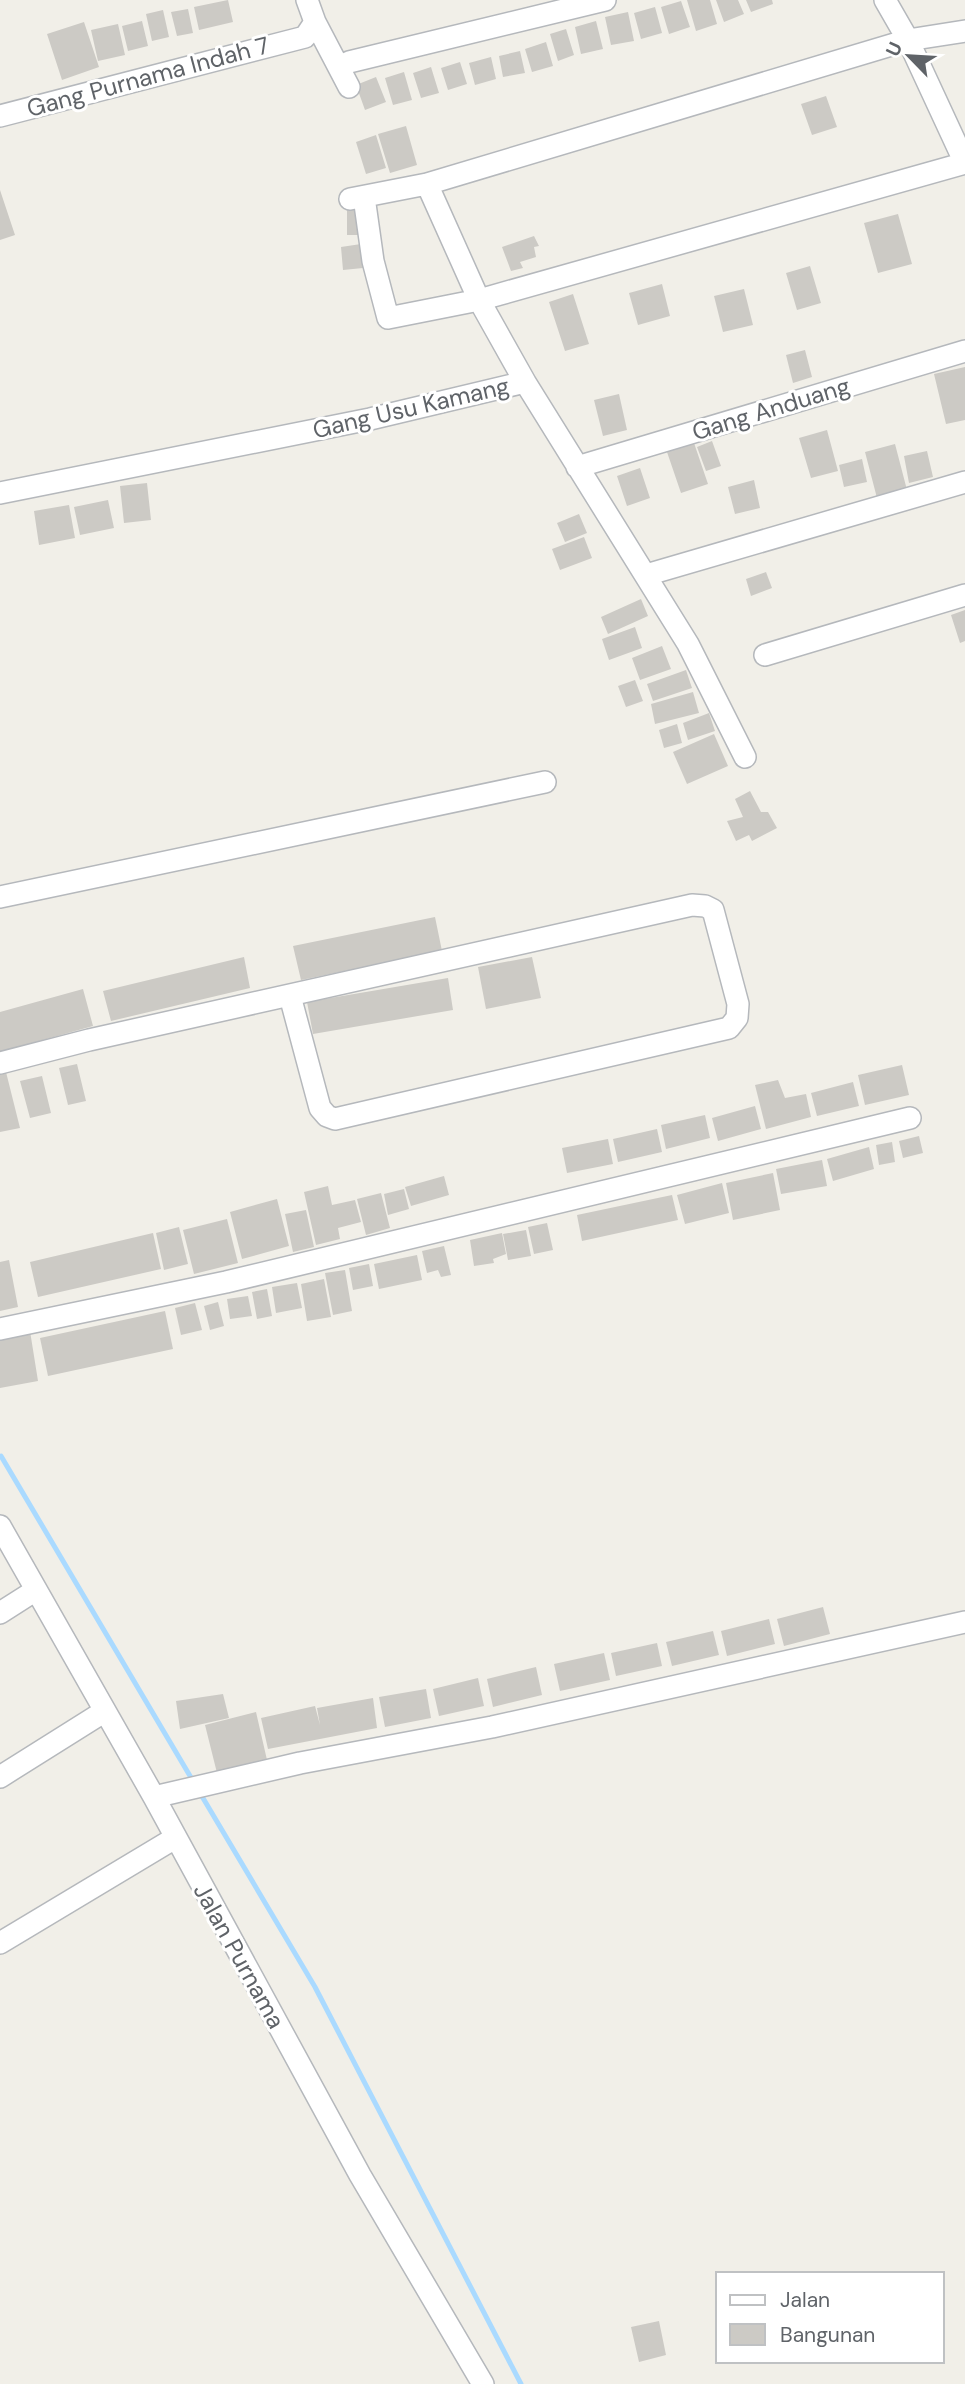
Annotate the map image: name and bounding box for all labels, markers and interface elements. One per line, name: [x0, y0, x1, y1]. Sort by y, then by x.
north arrow: [874, 21, 944, 91]
street label: Gang Purnama Indah 7: [23, 29, 272, 124]
text: U: [880, 38, 908, 60]
street label: Gang Usu Kamang: [310, 370, 512, 445]
street label: Gang Anduang: [688, 370, 854, 447]
street label: Jalan Purnama: [187, 1878, 292, 2034]
legend: [716, 2272, 944, 2363]
text: Jalan: [780, 2286, 830, 2314]
text: Bangunan: [780, 2321, 875, 2349]

